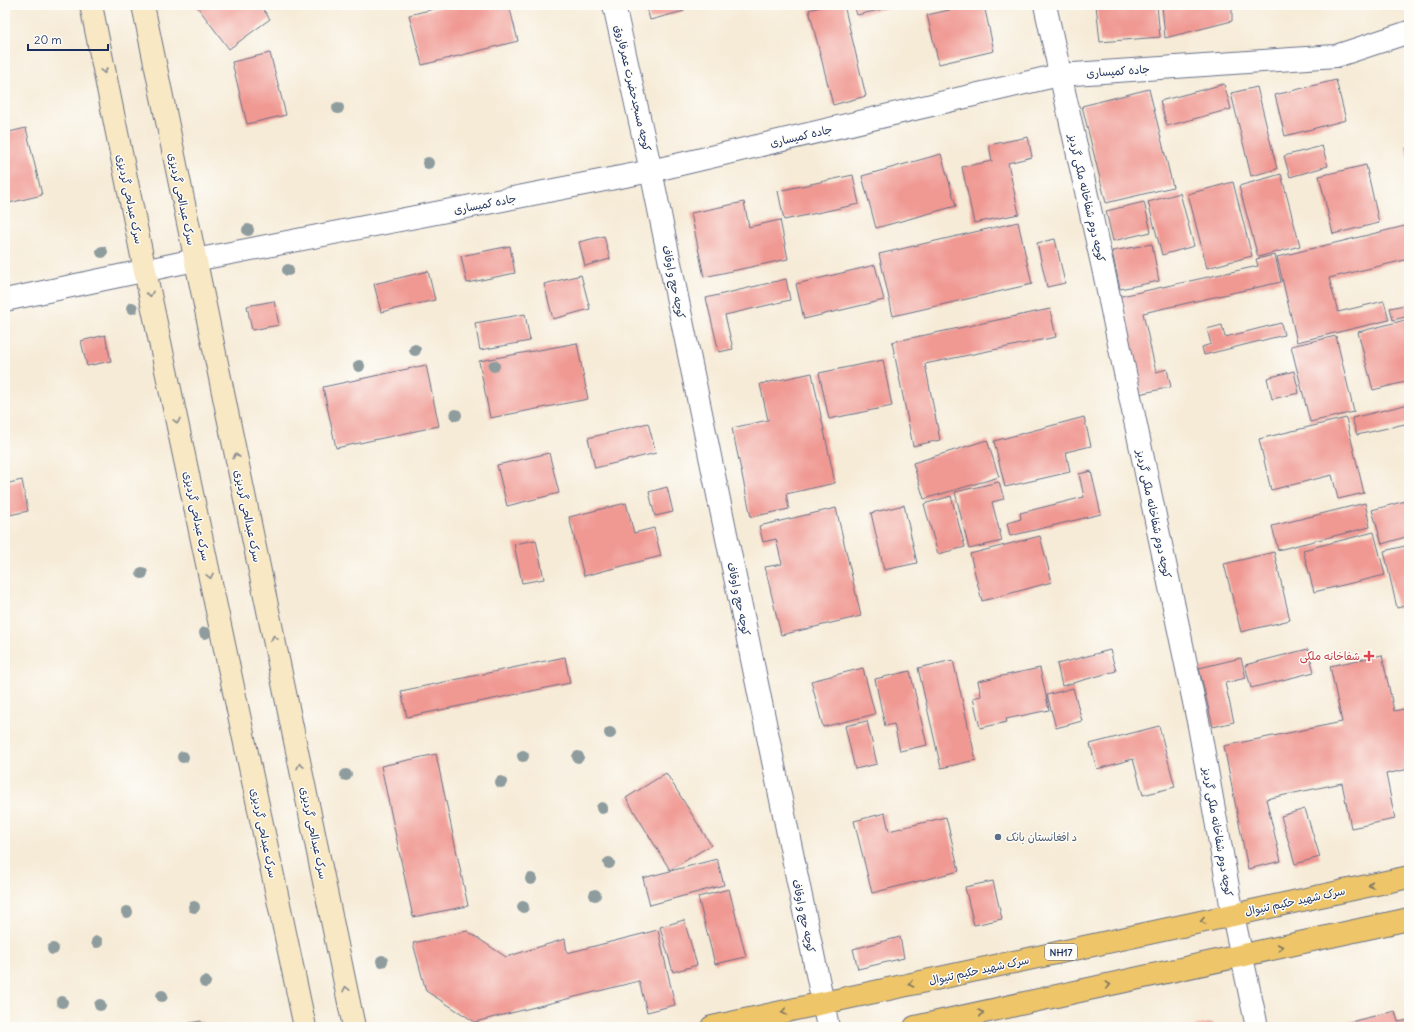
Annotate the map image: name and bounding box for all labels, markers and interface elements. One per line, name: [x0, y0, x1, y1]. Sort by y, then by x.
street label: کوچه مسجدحضرت عمرفاروق: [611, 23, 654, 153]
scale bar: [28, 26, 108, 52]
text: 20 m: [34, 32, 62, 47]
street label: جاده کمیساری: [1086, 62, 1150, 80]
one-way arrow: [99, 67, 108, 74]
street label: جاده کمیساری: [768, 122, 834, 150]
street label: کوچه دوم شفاخانه ملکی گردیز: [1063, 132, 1109, 264]
street label: سرک عبدالحی گردیزی: [164, 152, 199, 247]
street label: سرک عبدلحی گردیزی: [113, 153, 146, 245]
street label: جاده کمیساری: [452, 191, 518, 217]
street label: کوچه حج و اوقاف: [658, 244, 689, 320]
one-way arrow: [145, 291, 153, 297]
one-way arrow: [172, 418, 180, 424]
street label: کوچه دوم شفاخانه ملکی گردیز: [1131, 448, 1175, 580]
one-way arrow: [232, 453, 240, 459]
street label: سرک عبدالحی گردیزی: [230, 469, 265, 564]
street label: سرک عبدلحی گردیزی: [180, 470, 213, 562]
street label: کوچه حج و اوقاف: [723, 561, 754, 637]
one-way arrow: [205, 573, 213, 579]
one-way arrow: [270, 635, 278, 641]
place label: شفاخانه ملکی: [1300, 649, 1360, 664]
marker: شفاخانه ملکی: [1363, 650, 1375, 662]
one-way arrow: [296, 762, 305, 769]
street label: کوچه دوم شفاخانه ملکی گردیز: [1198, 765, 1236, 898]
street label: سرک عبدالحی گردیزی: [296, 786, 331, 881]
street label: سرک عبدلحی گردیزی: [247, 787, 280, 879]
place label: د افغانستان بانک: [1006, 830, 1077, 845]
marker: د افغانستان بانک: [993, 832, 1003, 842]
street label: کوچه حج و اوقاف: [788, 878, 819, 954]
one-way arrow: [1368, 880, 1374, 888]
street label: سرک شهید حکیم تنیوال: [1243, 884, 1347, 920]
one-way arrow: [1200, 917, 1206, 925]
one-way arrow: [1277, 943, 1283, 951]
road number: NH17: [1045, 944, 1077, 960]
street label: سرک شهید حکیم تنیوال: [927, 953, 1031, 989]
one-way arrow: [908, 980, 915, 988]
one-way arrow: [1104, 981, 1111, 989]
one-way arrow: [343, 986, 351, 992]
one-way arrow: [781, 1007, 788, 1015]
one-way arrow: [977, 1009, 984, 1017]

